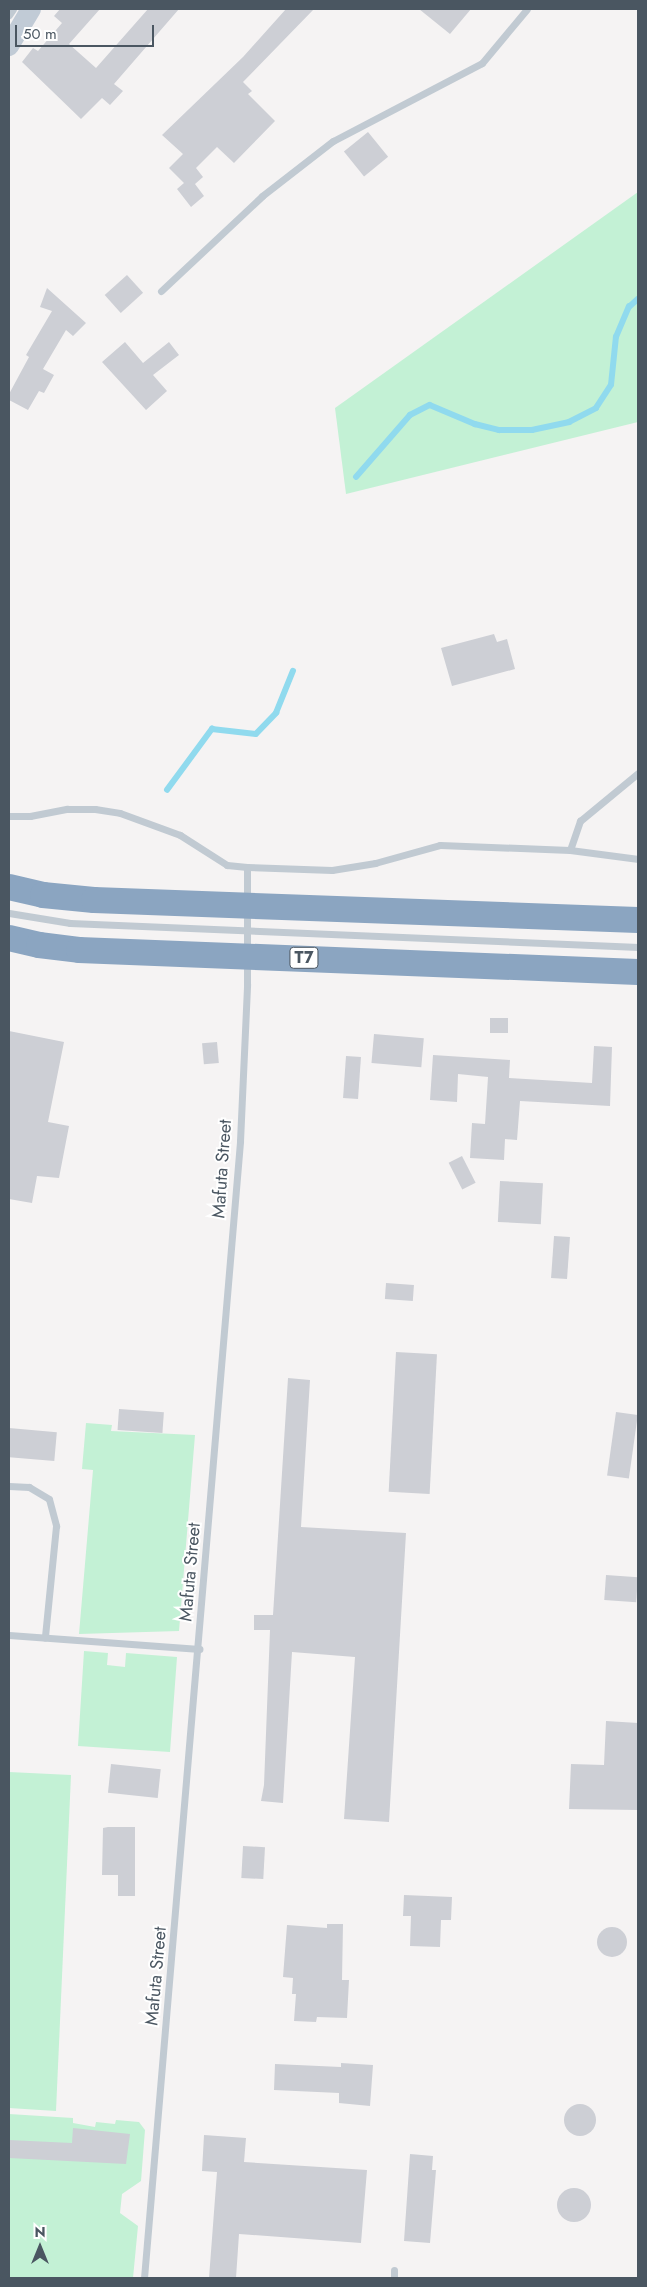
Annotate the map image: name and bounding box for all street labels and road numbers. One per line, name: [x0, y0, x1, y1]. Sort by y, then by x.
road number: T7: [289, 944, 319, 971]
street label: Mafuta Street: [208, 1119, 236, 1219]
street label: Mafuta Street: [175, 1522, 205, 1622]
street label: Mafuta Street: [141, 1926, 171, 2026]

